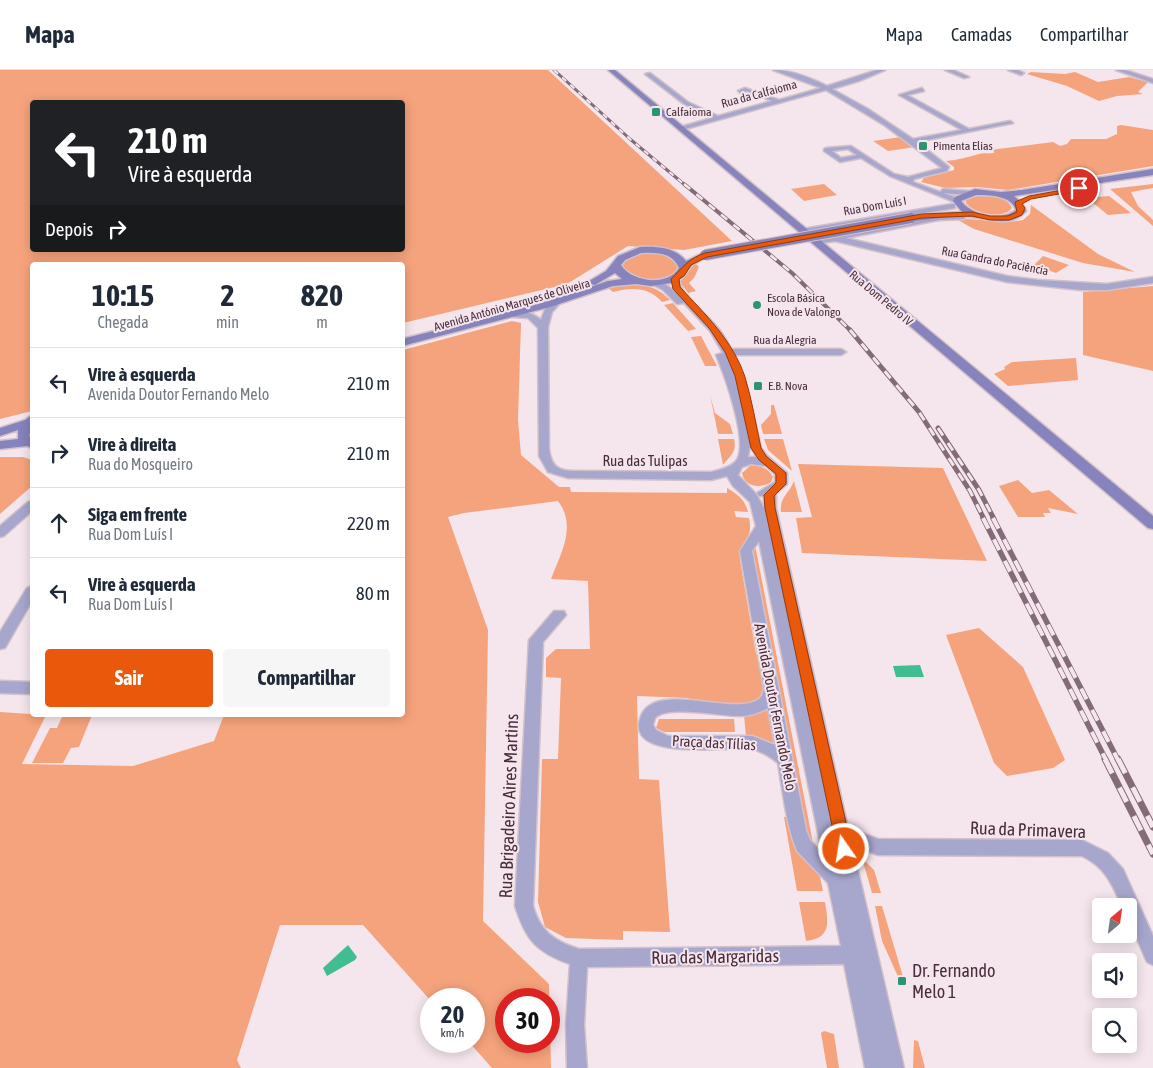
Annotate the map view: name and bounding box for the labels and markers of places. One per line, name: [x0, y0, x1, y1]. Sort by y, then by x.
place label: Calfaioma: [666, 105, 712, 119]
marker: Calfaioma: [650, 106, 662, 118]
place label: Pimenta Elias: [933, 139, 993, 153]
marker: Pimenta Elias: [917, 140, 929, 152]
pin: [1058, 167, 1100, 209]
place label: Escola Básica Nova de Valongo: [767, 291, 841, 319]
marker: Escola Básica Nova de Valongo: [751, 299, 763, 311]
place label: E.B. Nova: [768, 379, 808, 393]
marker: E.B. Nova: [752, 380, 764, 392]
place label: Dr. Fernando Melo 1: [912, 960, 996, 1002]
marker: Dr. Fernando Melo 1: [896, 975, 908, 987]

